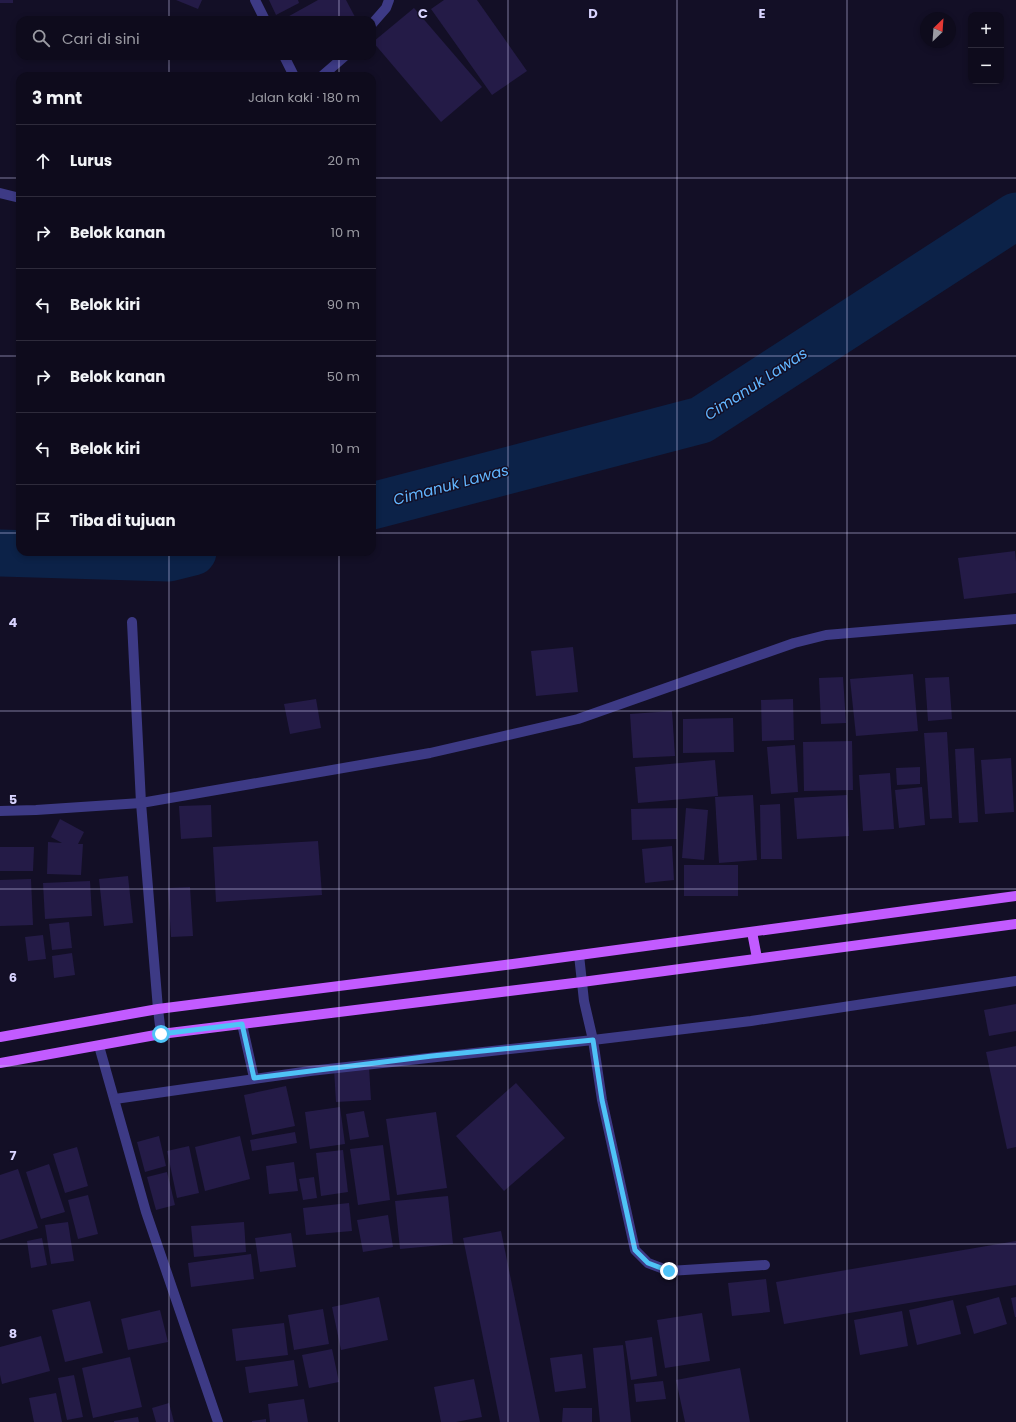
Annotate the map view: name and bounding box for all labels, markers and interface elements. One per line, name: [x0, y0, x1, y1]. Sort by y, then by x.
text: C: [418, 4, 428, 23]
text: D: [588, 4, 598, 23]
text: E: [758, 4, 766, 23]
north arrow: [920, 12, 956, 48]
map controls: [968, 12, 1004, 84]
button: +: [968, 12, 1004, 48]
search box: [16, 16, 376, 60]
icon: search: [30, 27, 52, 49]
text: Cari di sini: [62, 28, 140, 49]
button: −: [968, 48, 1004, 84]
text: 3 mnt: [32, 86, 82, 110]
text: Jalan kaki · 180 m: [248, 88, 360, 107]
icon: ahead: [32, 150, 54, 172]
text: Lurus: [70, 150, 112, 171]
text: 20 m: [327, 151, 360, 170]
icon: right: [32, 222, 54, 244]
text: Belok kanan: [70, 222, 165, 243]
text: 10 m: [331, 223, 360, 242]
icon: left: [32, 294, 54, 316]
text: Belok kiri: [70, 294, 140, 315]
text: 90 m: [327, 295, 360, 314]
water label: Cimanuk Lawas: [700, 342, 812, 425]
icon: right: [32, 366, 54, 388]
text: Belok kanan: [70, 366, 165, 387]
text: 50 m: [327, 367, 360, 386]
icon: left: [32, 438, 54, 460]
text: Belok kiri: [70, 438, 140, 459]
text: 10 m: [331, 439, 360, 458]
water label: Cimanuk Lawas: [391, 459, 511, 510]
icon: arrive: [32, 510, 54, 532]
text: Tiba di tujuan: [70, 510, 176, 531]
text: 4: [9, 613, 18, 632]
text: 5: [9, 790, 17, 809]
text: 6: [9, 968, 17, 987]
route start: [152, 1025, 170, 1043]
text: 7: [10, 1146, 17, 1165]
route end: [660, 1262, 678, 1280]
text: 8: [9, 1324, 17, 1343]

